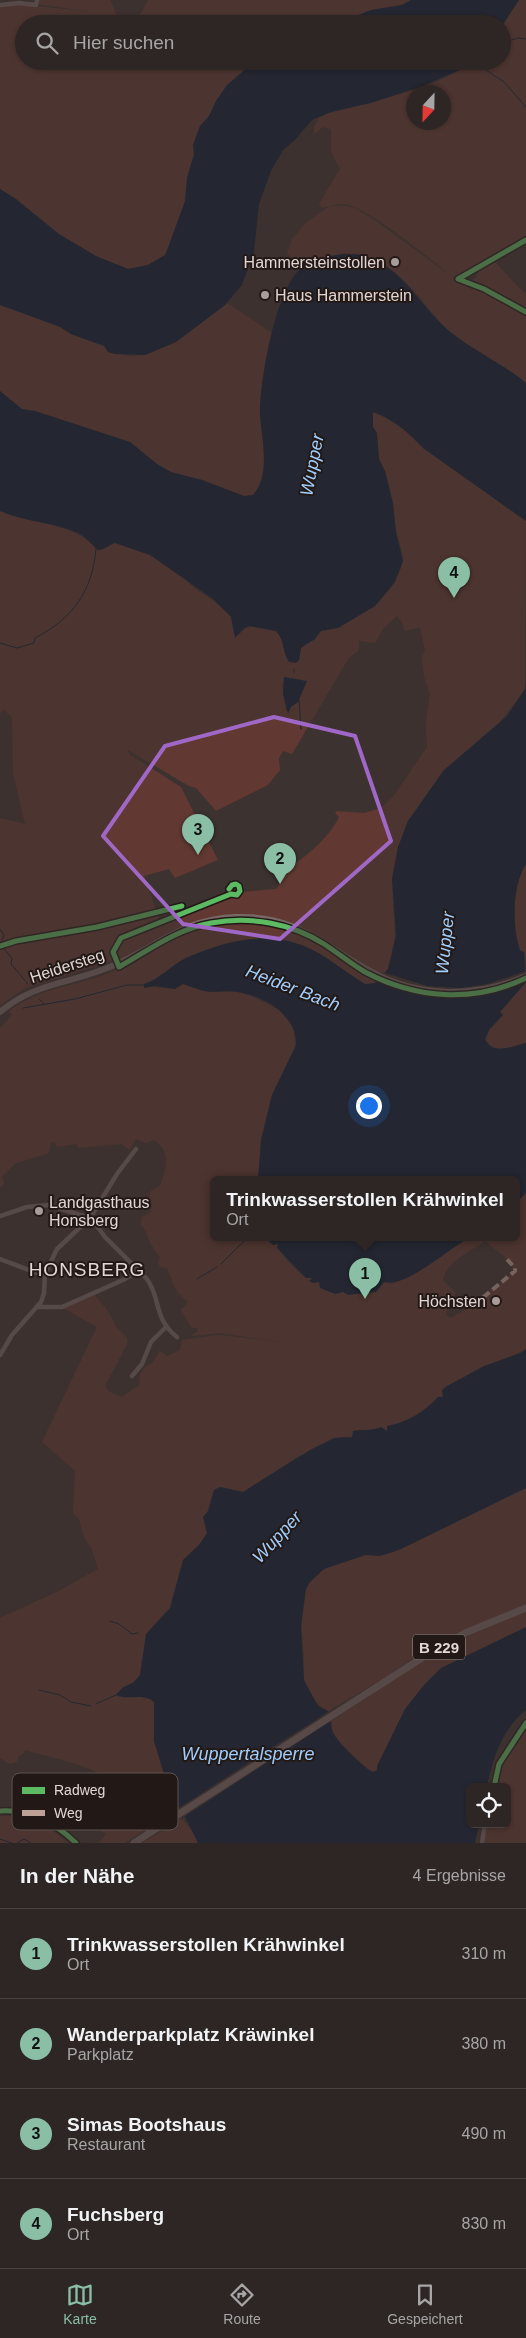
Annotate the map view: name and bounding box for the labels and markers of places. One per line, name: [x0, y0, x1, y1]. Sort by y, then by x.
place label: Hammersteinstollen: [244, 254, 385, 271]
marker: Hammersteinstollen: [389, 256, 401, 268]
place label: Haus Hammerstein: [275, 287, 412, 304]
marker: Haus Hammerstein: [259, 289, 271, 301]
pin: 4: [438, 557, 470, 598]
pin: 3: [182, 814, 214, 855]
pin: 2: [264, 843, 296, 884]
place label: Landgasthaus Honsberg: [49, 1194, 150, 1229]
marker: Landgasthaus Honsberg: [33, 1205, 45, 1217]
pin: 1: [349, 1258, 381, 1299]
place label: Höchsten: [418, 1293, 486, 1310]
marker: Höchsten: [490, 1295, 502, 1307]

